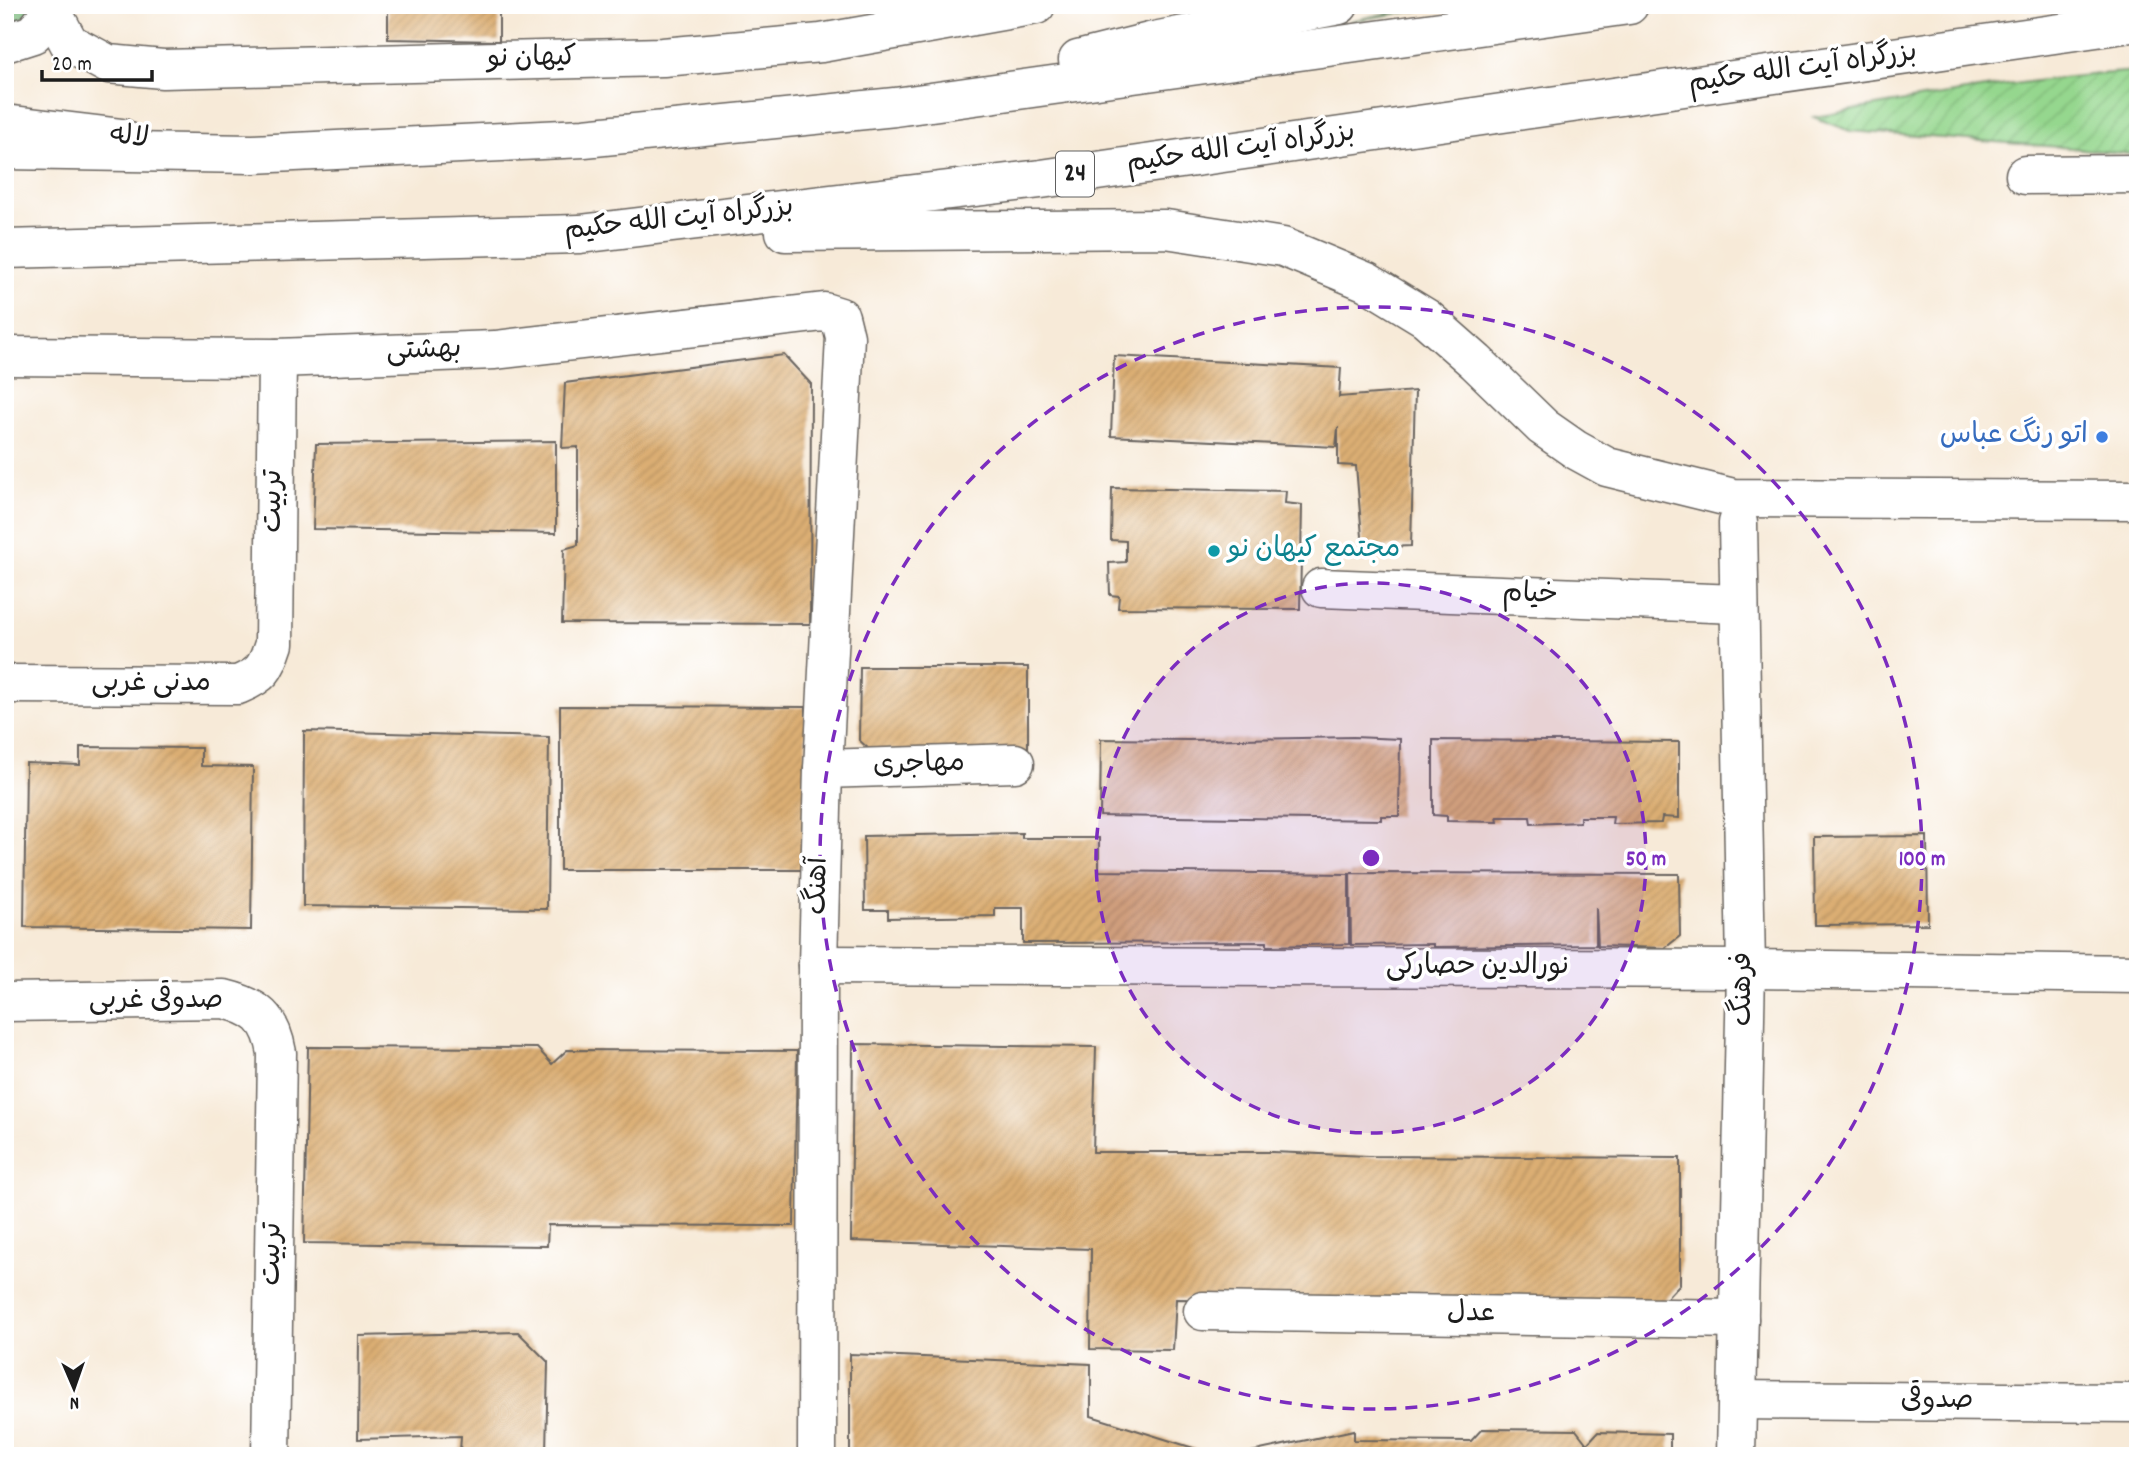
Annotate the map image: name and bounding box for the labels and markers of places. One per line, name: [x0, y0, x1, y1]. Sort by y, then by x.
place label: اتو رنگ عباس: [1940, 416, 2088, 457]
marker: اتو رنگ عباس: [2094, 429, 2110, 445]
place label: مجتمع کیهان نو: [1226, 531, 1400, 571]
marker: مجتمع کیهان نو: [1206, 543, 1222, 559]
centre of rings: [1359, 846, 1383, 870]

